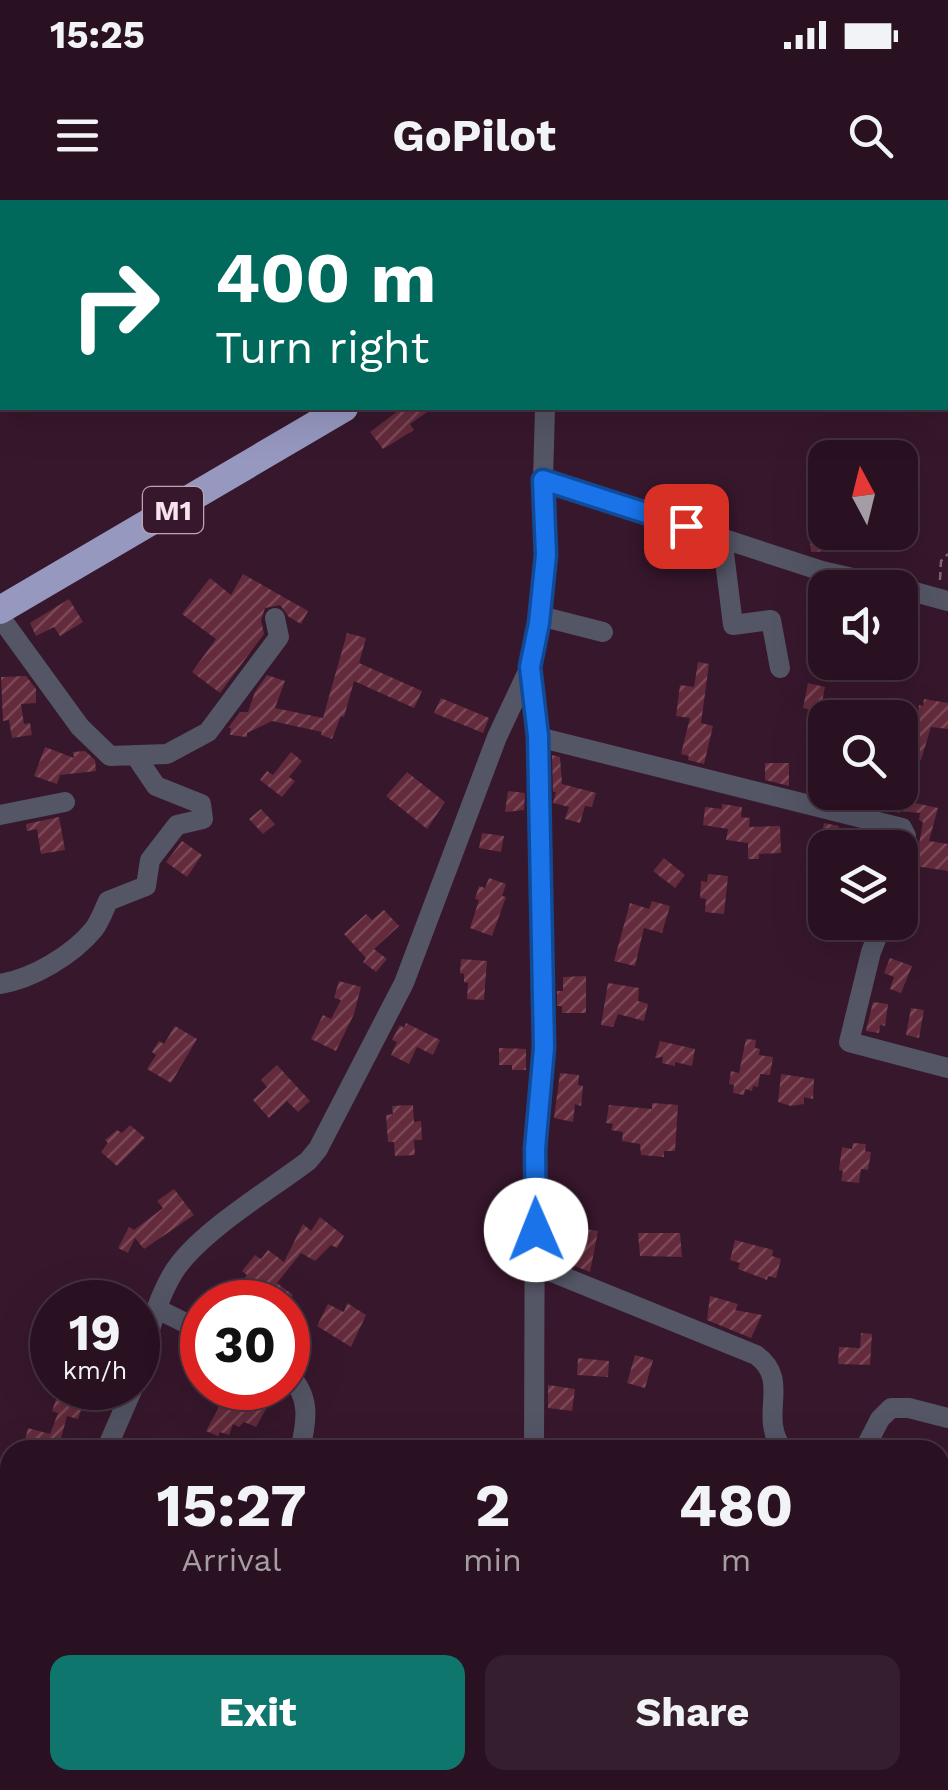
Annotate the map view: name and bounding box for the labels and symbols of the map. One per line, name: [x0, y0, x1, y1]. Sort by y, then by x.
north arrow: [808, 440, 918, 550]
pin: [644, 484, 729, 569]
road number: M1: [143, 487, 203, 533]
position arrow: [484, 1178, 588, 1282]
speed limit sign: 30: [180, 1280, 310, 1410]

